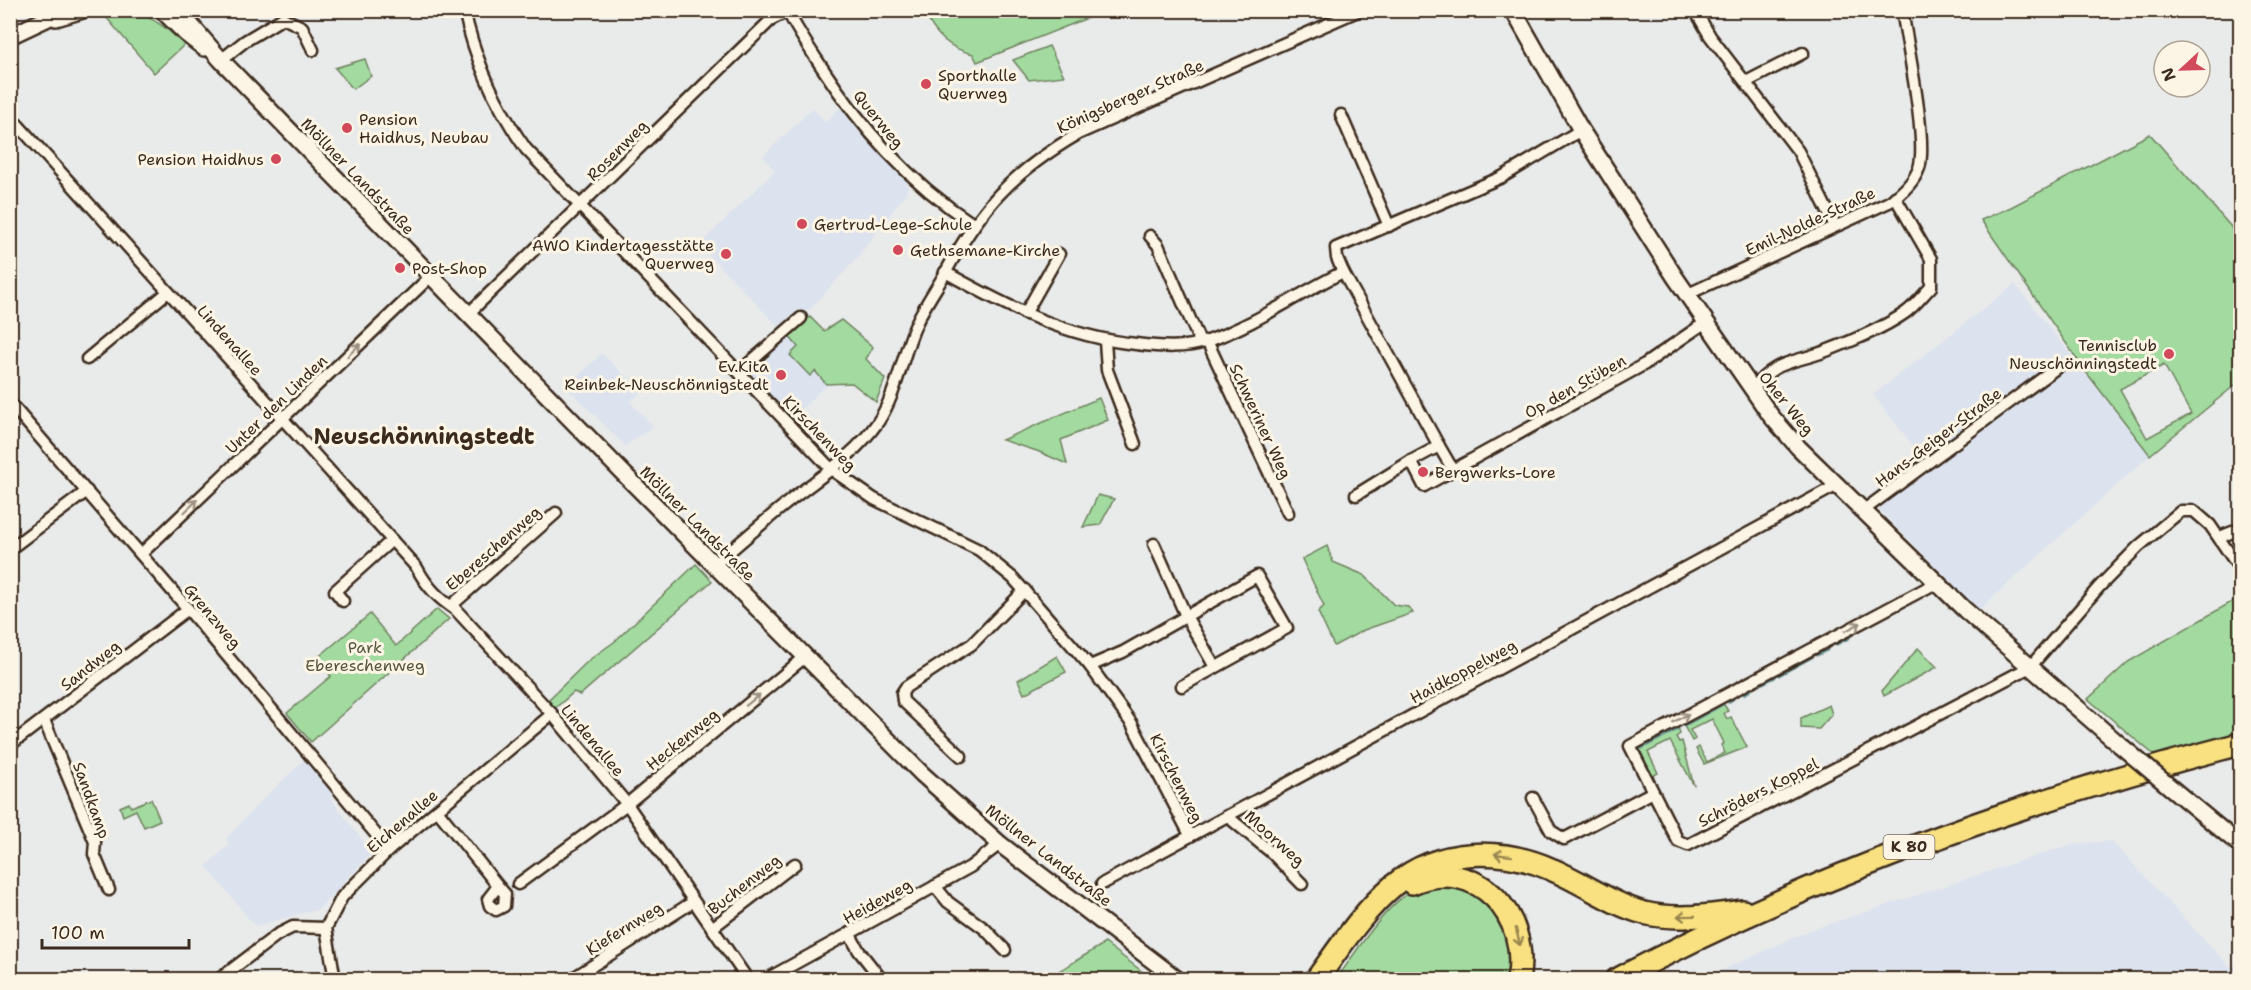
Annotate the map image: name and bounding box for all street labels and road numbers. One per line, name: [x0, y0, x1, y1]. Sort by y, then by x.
street label: Königsberger Straße: [1053, 55, 1207, 138]
street label: Querweg: [849, 86, 909, 153]
street label: Möllner Landstraße: [296, 113, 419, 239]
street label: Rosenweg: [582, 115, 653, 186]
street label: Emil-Nolde-Straße: [1742, 182, 1879, 261]
street label: Lindenallee: [192, 300, 267, 380]
street label: Unter den Linden: [221, 350, 332, 458]
street label: Op den Stüben: [1521, 350, 1630, 423]
street label: Schweriner Weg: [1225, 360, 1296, 482]
street label: Oher Weg: [1754, 367, 1819, 440]
street label: Hans-Geiger-Straße: [1871, 383, 2006, 492]
street label: Kirschenweg: [778, 391, 861, 476]
street label: Möllner Landstraße: [636, 461, 760, 585]
street label: Ebereschenweg: [441, 501, 545, 596]
street label: Grenzweg: [179, 579, 246, 653]
street label: Haidkoppelweg: [1406, 634, 1520, 708]
street label: Sandweg: [56, 635, 125, 695]
street label: Lindenallee: [556, 700, 629, 781]
street label: Heckenweg: [642, 704, 723, 775]
street label: Kirschenweg: [1145, 730, 1208, 827]
street label: Schröders Koppel: [1694, 753, 1822, 832]
street label: Sandkamp: [68, 759, 115, 841]
street label: Eichenallee: [362, 785, 442, 858]
street label: Möllner Landstraße: [981, 799, 1116, 911]
street label: Moorweg: [1240, 806, 1309, 871]
road number: K 80: [1884, 835, 1934, 859]
street label: Buchenweg: [704, 849, 785, 919]
street label: Heideweg: [839, 874, 916, 929]
street label: Kiefernweg: [582, 897, 667, 960]

